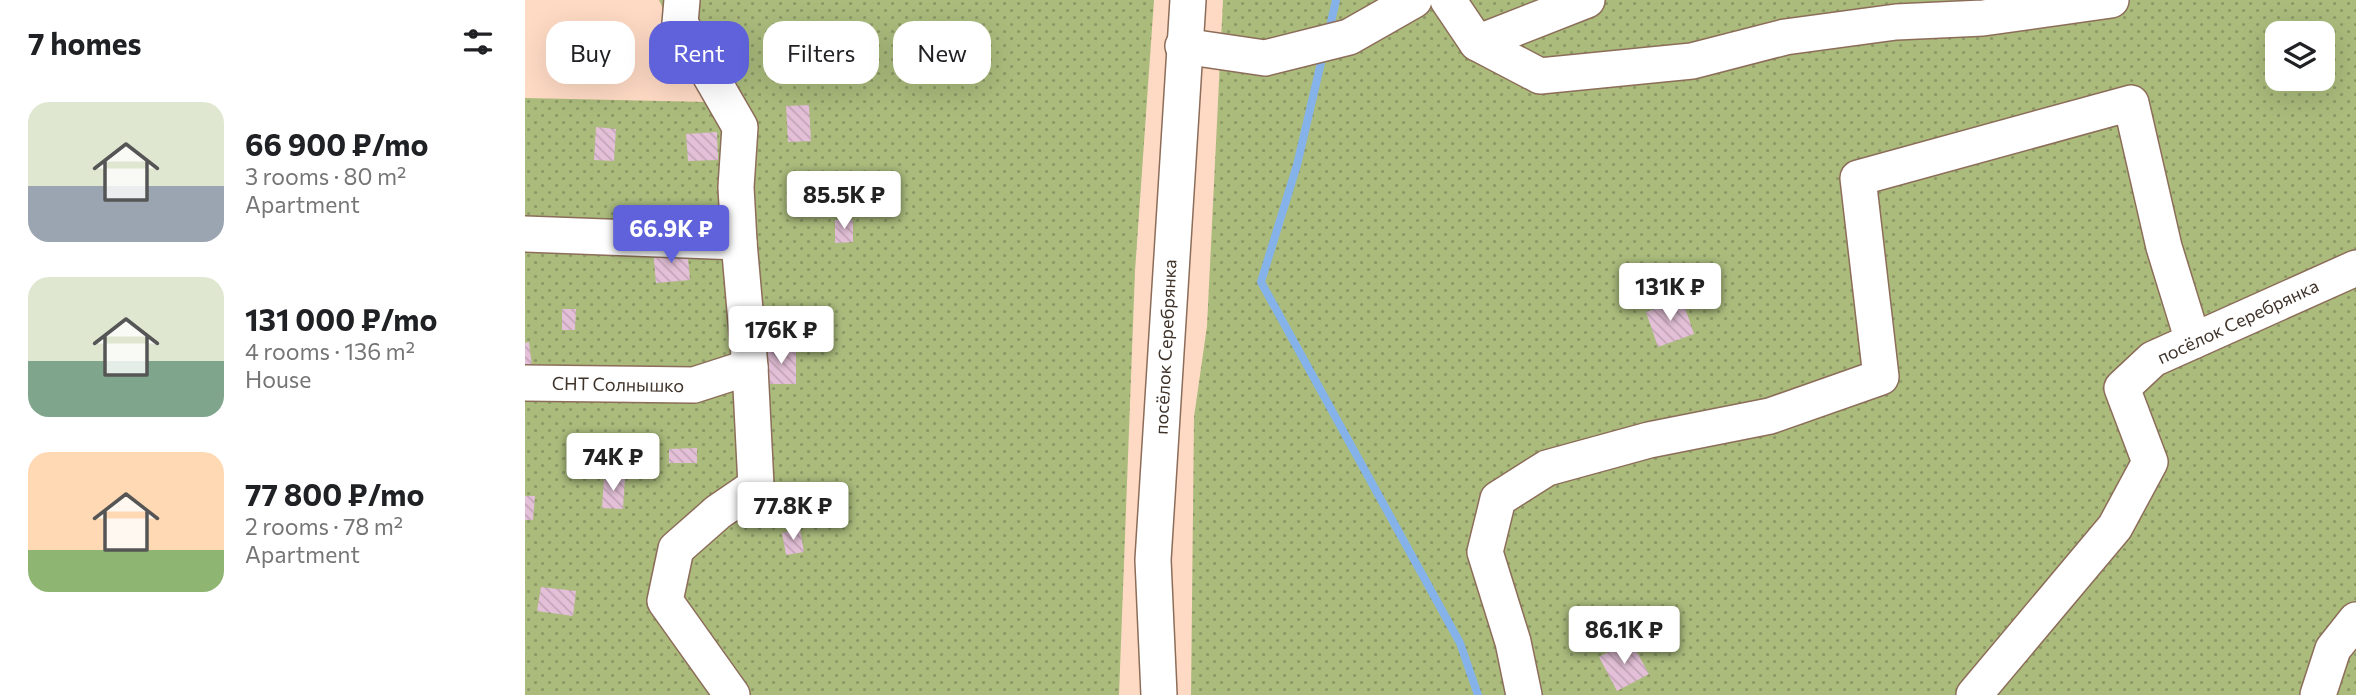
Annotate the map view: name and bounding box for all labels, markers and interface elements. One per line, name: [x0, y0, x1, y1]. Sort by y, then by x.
chip: Buy: [546, 21, 635, 84]
chip: Rent: [649, 21, 749, 84]
chip: Filters: [763, 21, 879, 84]
chip: New: [893, 21, 991, 84]
map controls: [2265, 21, 2335, 91]
button: layers: [2265, 21, 2335, 91]
icon: filters: [459, 23, 497, 61]
text: 7 homes: [28, 24, 141, 61]
text: 66 900 ₽/mo: [245, 125, 428, 162]
icon: home: [84, 130, 168, 214]
text: 3 rooms · 80 m²: [245, 162, 406, 190]
pin: 85.5K ₽: [779, 172, 909, 231]
text: 85.5K ₽: [803, 180, 885, 208]
text: Apartment: [245, 190, 360, 218]
pin: 66.9K ₽: [606, 205, 736, 265]
text: 66.9K ₽: [629, 214, 713, 242]
street label: посёлок Серебрянка: [1149, 259, 1181, 435]
pin: 131K ₽: [1613, 264, 1727, 323]
text: 131K ₽: [1635, 272, 1705, 300]
street label: посёлок Серебрянка: [2153, 274, 2322, 368]
text: 131 000 ₽/mo: [245, 300, 437, 337]
icon: home: [84, 305, 168, 389]
pin: 176K ₽: [724, 306, 838, 366]
text: 176K ₽: [745, 315, 817, 343]
text: 4 rooms · 136 m²: [245, 337, 415, 365]
text: House: [245, 365, 311, 393]
street label: СНТ Солнышко: [552, 372, 684, 396]
pin: 74K ₽: [564, 434, 662, 493]
text: 74K ₽: [583, 442, 644, 470]
text: 77 800 ₽/mo: [245, 475, 424, 512]
icon: home: [84, 480, 168, 564]
pin: 77.8K ₽: [728, 482, 858, 542]
text: 77.8K ₽: [753, 491, 833, 519]
text: 2 rooms · 78 m²: [245, 512, 403, 540]
text: Apartment: [245, 540, 360, 568]
pin: 86.1K ₽: [1559, 606, 1689, 666]
text: 86.1K ₽: [1585, 615, 1663, 643]

